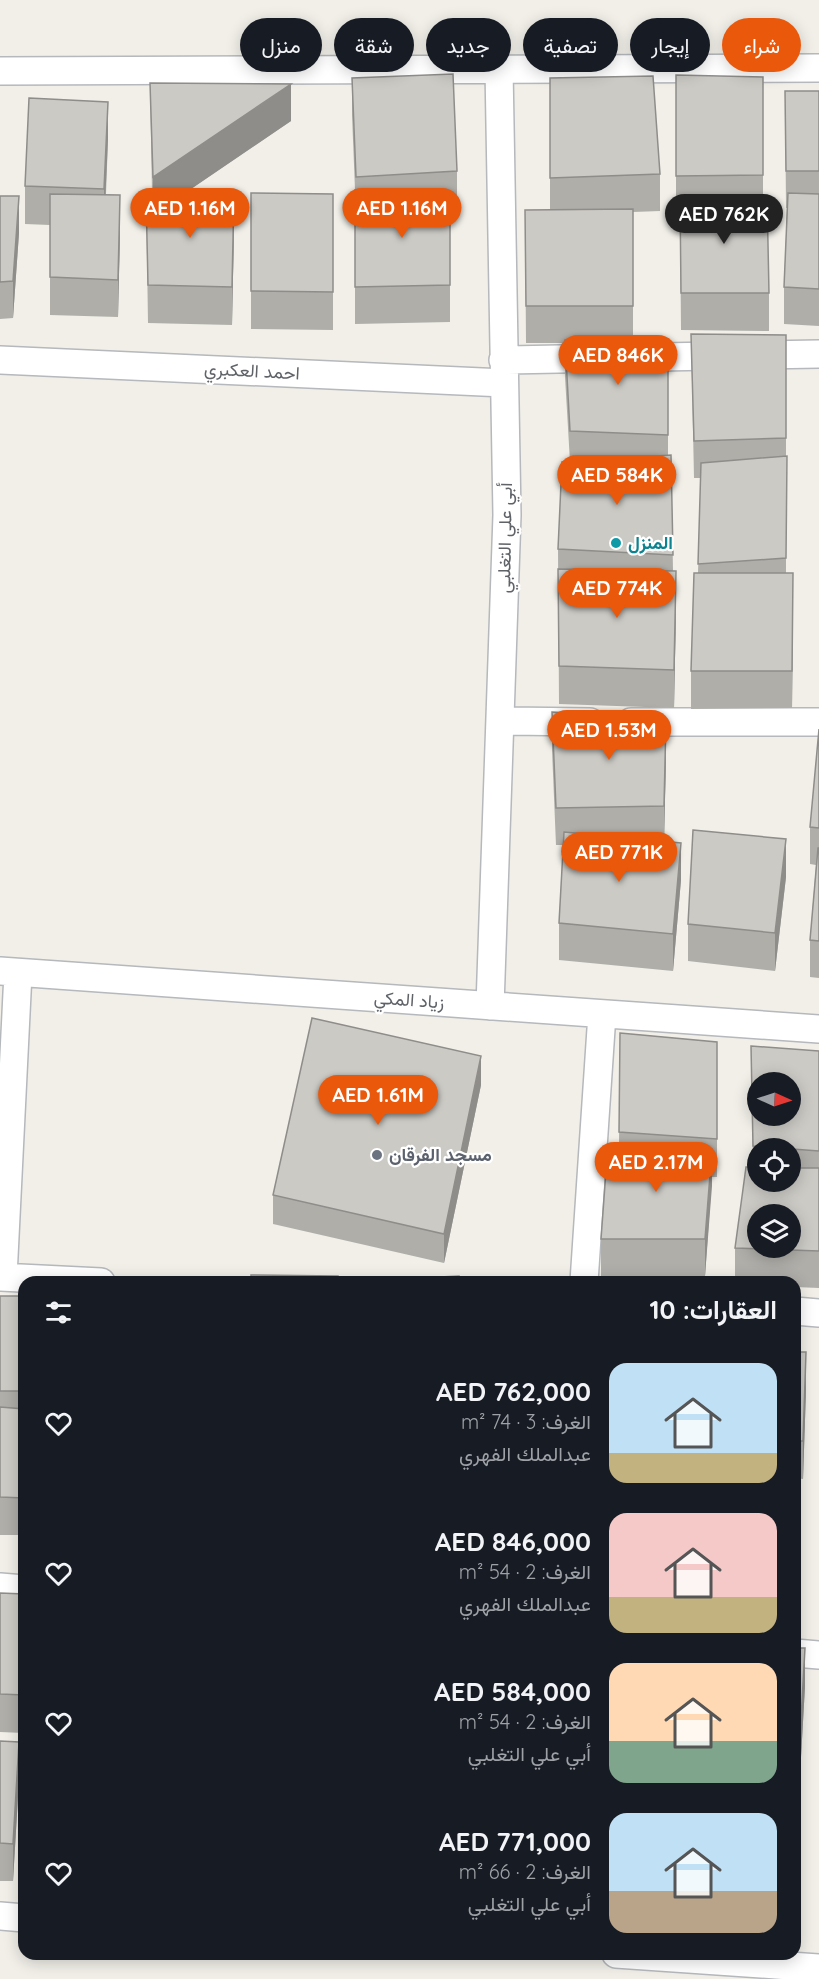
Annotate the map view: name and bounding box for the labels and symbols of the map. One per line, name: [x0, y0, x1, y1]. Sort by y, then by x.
pin: AED 1.16M: [121, 188, 259, 239]
pin: AED 1.16M: [333, 188, 471, 239]
pin: AED 762K: [662, 194, 786, 245]
pin: AED 846K: [556, 335, 680, 386]
street label: احمد العكبري: [203, 357, 300, 388]
pin: AED 584K: [555, 455, 679, 506]
street label: أبي علي التغلبي: [492, 482, 521, 594]
place label: المنزل: [628, 531, 673, 554]
marker: المنزل: [609, 536, 623, 550]
pin: AED 774K: [555, 568, 679, 619]
pin: AED 1.53M: [540, 710, 678, 761]
pin: AED 771K: [557, 832, 681, 883]
street label: زياد المكي: [373, 986, 445, 1017]
north arrow: [747, 1072, 801, 1126]
pin: AED 1.61M: [309, 1075, 447, 1126]
pin: AED 2.17M: [587, 1142, 725, 1193]
place label: مسجد الفرقان: [389, 1143, 492, 1166]
marker: مسجد الفرقان: [370, 1148, 384, 1162]

